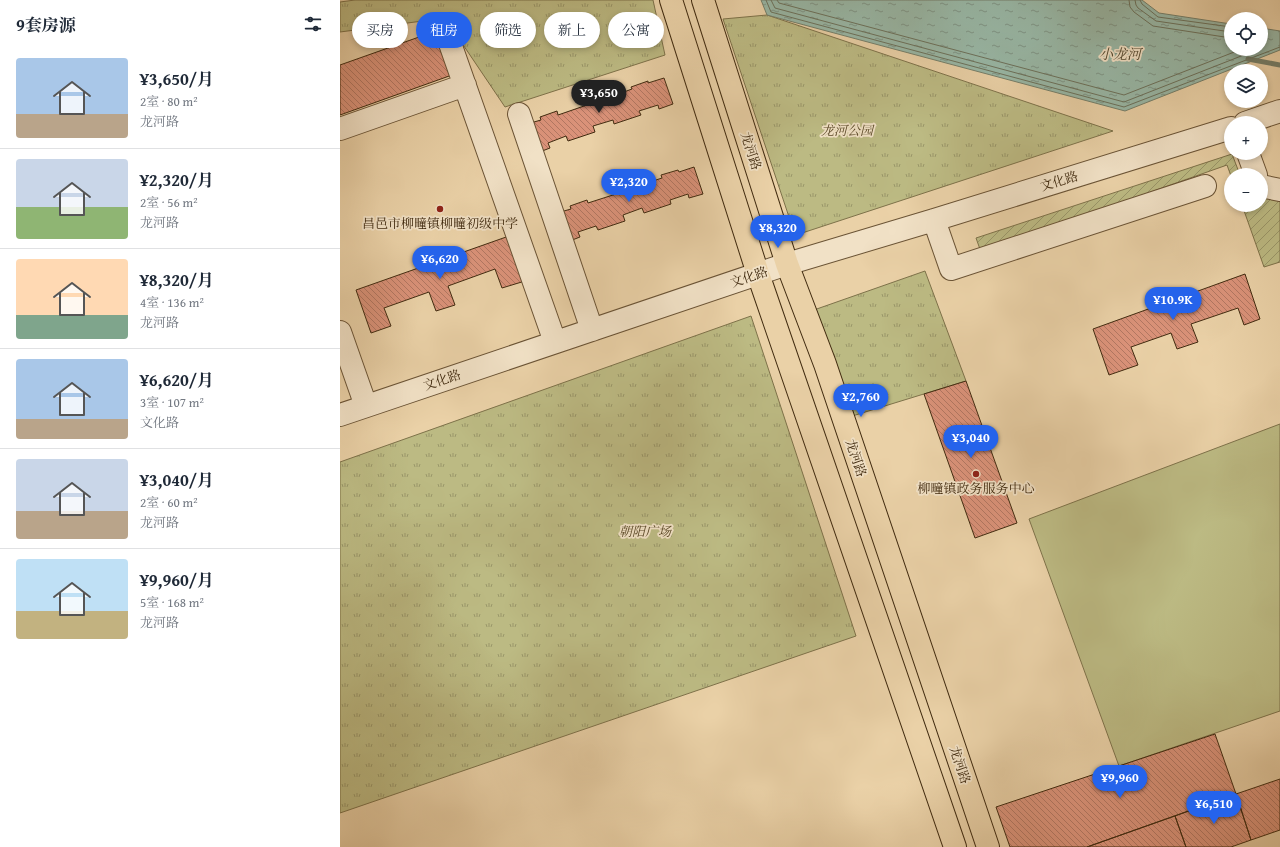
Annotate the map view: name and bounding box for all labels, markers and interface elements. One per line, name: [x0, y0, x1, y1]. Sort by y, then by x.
text: 9套房源: [16, 12, 76, 37]
chip: 买房: [352, 12, 408, 48]
chip: 租房: [416, 12, 472, 48]
chip: 筛选: [480, 12, 536, 48]
chip: 新上: [544, 12, 600, 48]
chip: 公寓: [608, 12, 664, 48]
map controls: [1224, 12, 1268, 212]
button: locate: [1224, 12, 1268, 56]
icon: filters: [302, 13, 324, 35]
water label: 小龙河: [1099, 44, 1144, 64]
button: layers: [1224, 64, 1268, 108]
text: ¥3,650/月: [140, 66, 214, 91]
icon: home: [48, 74, 96, 122]
pin: ¥3,650: [566, 80, 632, 114]
text: ¥3,650: [580, 83, 618, 102]
text: 2室 · 80 m²: [140, 92, 198, 111]
text: 龙河路: [140, 112, 179, 131]
button: +: [1224, 116, 1268, 160]
park label: 龙河公园: [821, 121, 875, 140]
street label: 龙河路: [736, 130, 766, 172]
street label: 文化路: [1038, 166, 1080, 196]
text: ¥2,320/月: [140, 167, 214, 192]
button: −: [1224, 168, 1268, 212]
pin: ¥2,320: [596, 169, 662, 203]
text: ¥2,320: [610, 172, 648, 191]
icon: home: [48, 175, 96, 223]
text: 2室 · 56 m²: [140, 193, 198, 212]
marker: 昌邑市柳疃镇柳疃初级中学: [435, 204, 445, 214]
text: 龙河路: [140, 213, 179, 232]
place label: 昌邑市柳疃镇柳疃初级中学: [362, 214, 518, 233]
pin: ¥8,320: [745, 215, 811, 249]
text: ¥8,320: [759, 218, 797, 237]
pin: ¥6,620: [407, 246, 473, 280]
text: ¥6,620: [421, 249, 459, 268]
street label: 文化路: [727, 262, 771, 292]
text: ¥8,320/月: [140, 267, 214, 292]
icon: home: [48, 275, 96, 323]
pin: ¥10.9K: [1140, 287, 1206, 321]
text: ¥10.9K: [1154, 290, 1192, 309]
text: 4室 · 136 m²: [140, 293, 204, 312]
text: 龙河路: [140, 313, 179, 332]
street label: 文化路: [420, 365, 464, 395]
text: ¥6,620/月: [140, 367, 214, 392]
icon: home: [48, 375, 96, 423]
pin: ¥2,760: [828, 384, 894, 418]
text: ¥2,760: [842, 387, 880, 406]
text: 3室 · 107 m²: [140, 393, 204, 412]
text: 文化路: [140, 413, 179, 432]
pin: ¥3,040: [938, 425, 1004, 459]
text: ¥3,040: [952, 428, 990, 447]
street label: 龙河路: [841, 436, 871, 480]
text: ¥3,040/月: [140, 467, 214, 492]
marker: 柳疃镇政务服务中心: [971, 469, 981, 479]
icon: home: [48, 475, 96, 523]
place label: 柳疃镇政务服务中心: [917, 479, 1035, 498]
text: 2室 · 60 m²: [140, 493, 198, 512]
text: 龙河路: [140, 513, 179, 532]
park label: 朝阳广场: [619, 522, 672, 541]
text: ¥9,960/月: [140, 567, 214, 592]
icon: home: [48, 575, 96, 623]
text: 5室 · 168 m²: [140, 593, 204, 612]
text: 龙河路: [140, 613, 179, 632]
street label: 龙河路: [945, 743, 975, 787]
pin: ¥9,960: [1087, 765, 1153, 799]
text: ¥9,960: [1101, 768, 1139, 787]
pin: ¥6,510: [1181, 791, 1247, 825]
text: ¥6,510: [1195, 794, 1233, 813]

